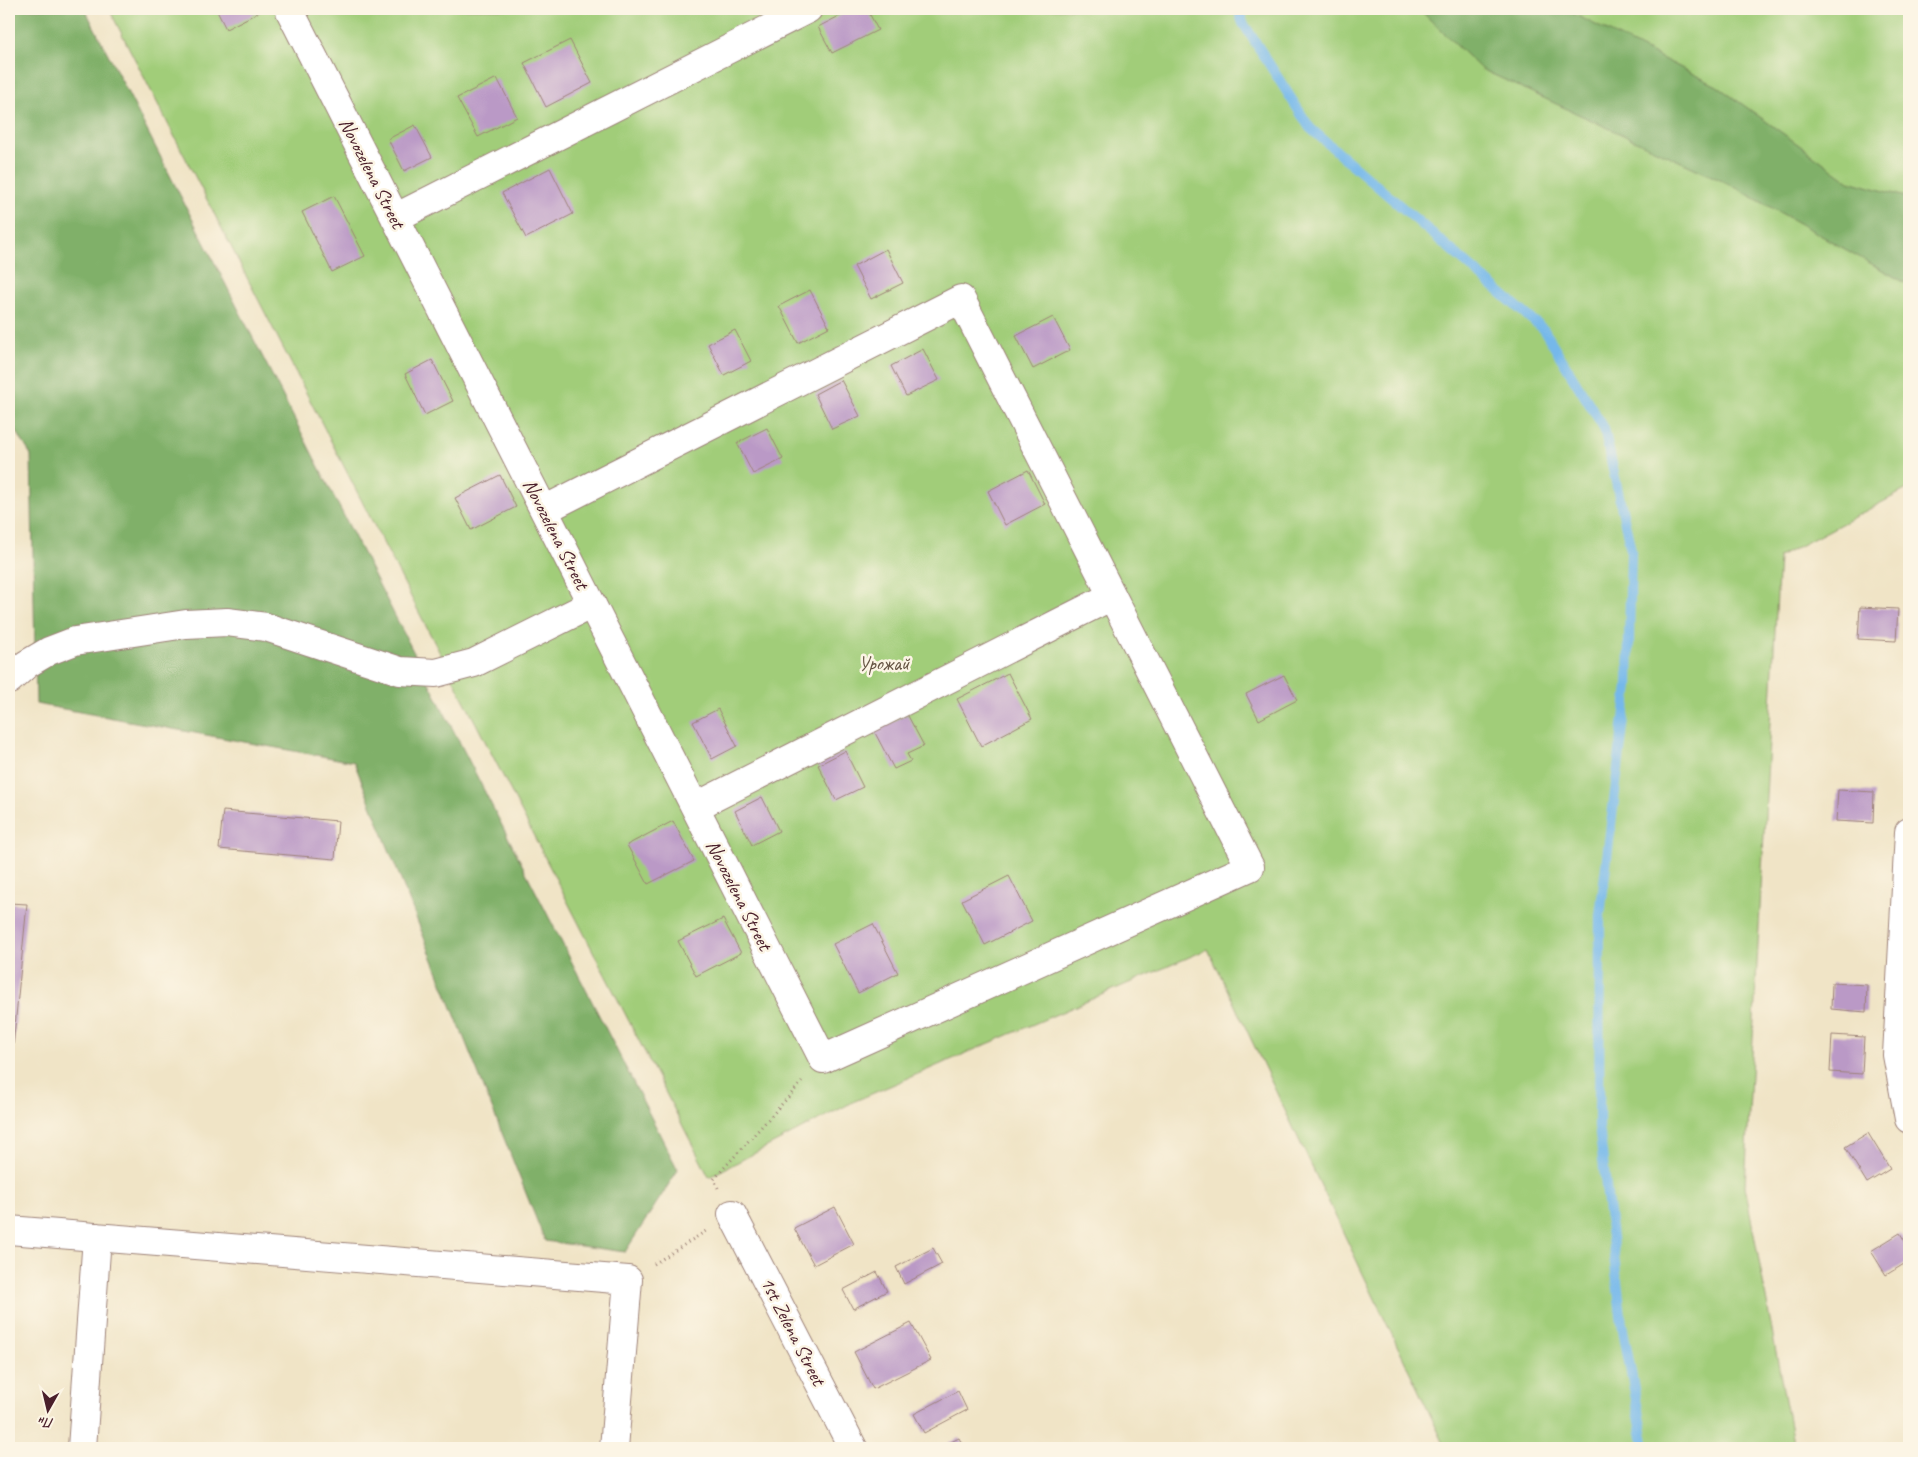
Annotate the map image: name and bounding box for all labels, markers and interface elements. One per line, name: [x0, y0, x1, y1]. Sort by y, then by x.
street label: Novozelena Street: [334, 114, 412, 234]
street label: Novozelena Street: [518, 475, 596, 595]
park label: Урожай: [859, 651, 911, 676]
street label: Novozelena Street: [701, 836, 779, 956]
street label: 1st Zelena Street: [755, 1273, 832, 1392]
north arrow: [22, 1384, 72, 1434]
text: Пн: [37, 1413, 55, 1432]

